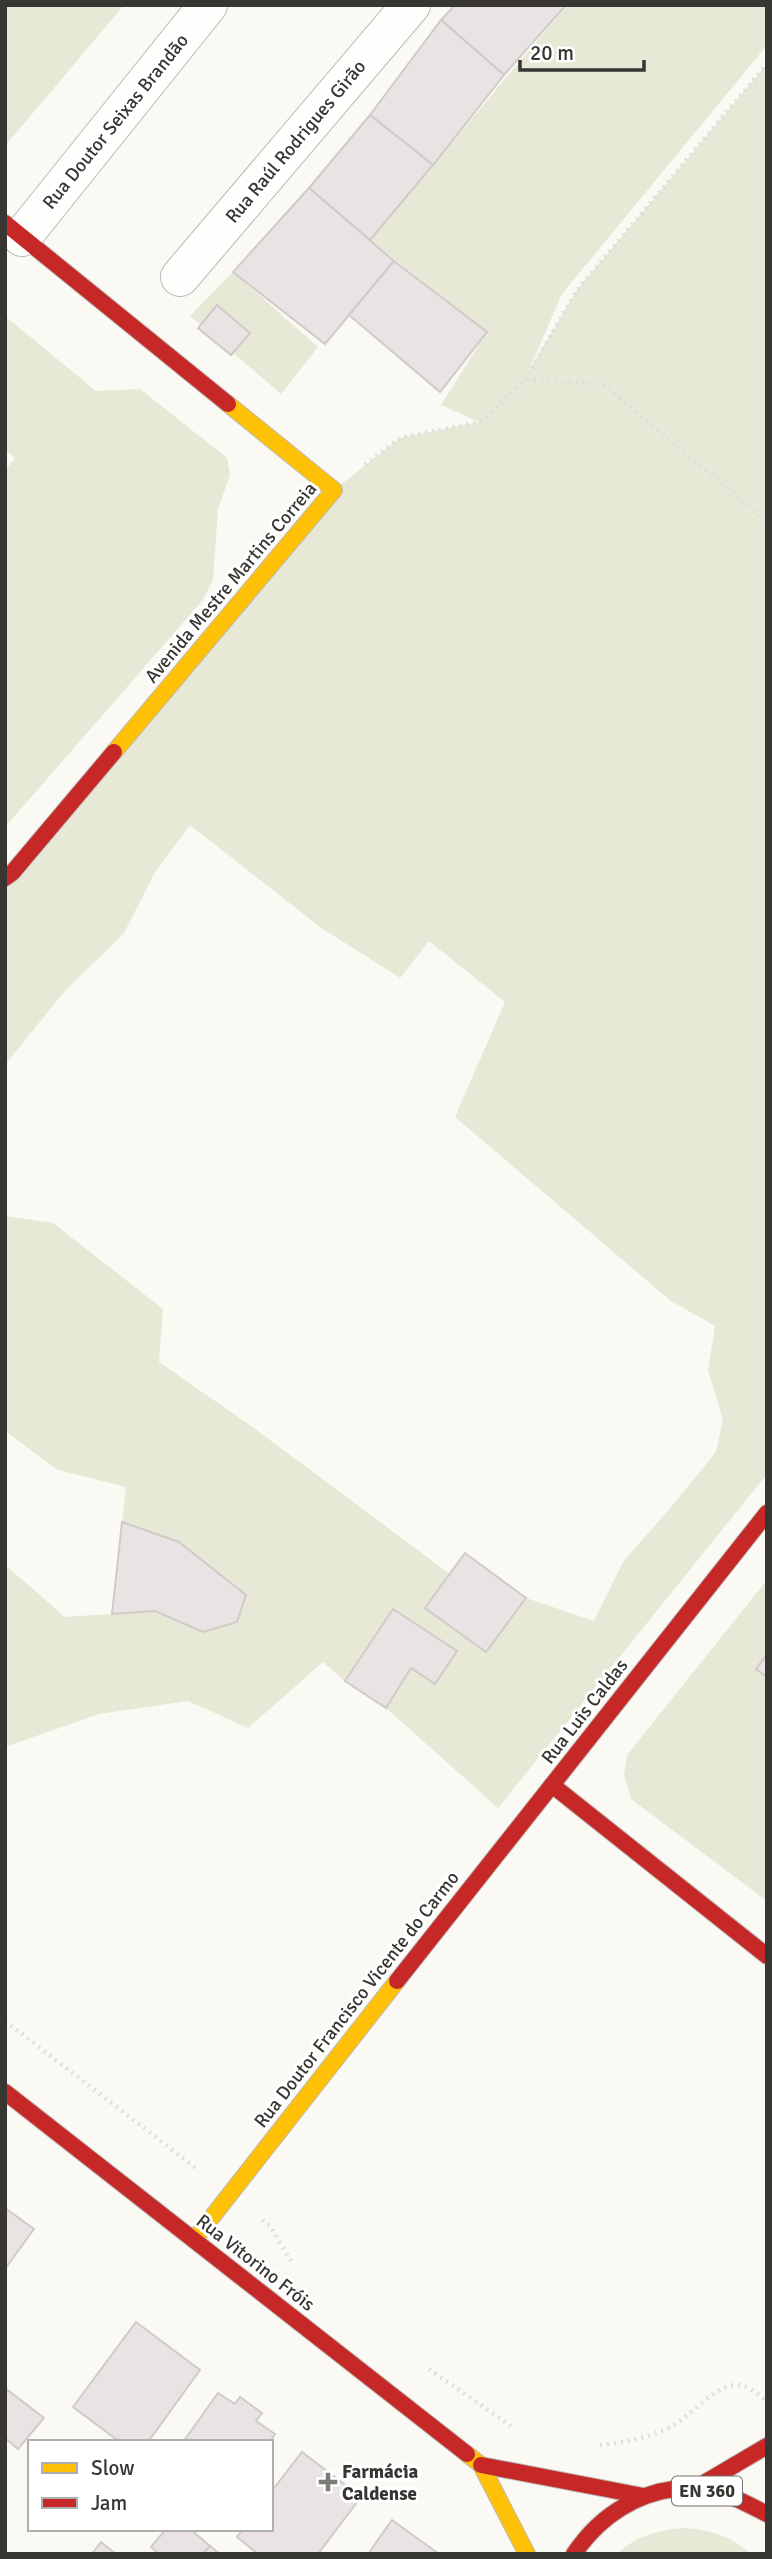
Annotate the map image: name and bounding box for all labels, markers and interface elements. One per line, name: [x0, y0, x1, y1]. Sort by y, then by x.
scale bar: [520, 28, 644, 72]
street label: Rua Doutor Seixas Brandão: [38, 29, 194, 214]
text: 20 m: [530, 40, 574, 66]
street label: Rua Raúl Rodrigues Girão: [220, 55, 371, 228]
street label: Avenida Mestre Martins Correia: [140, 477, 322, 688]
street label: Rua Luis Caldas: [536, 1654, 633, 1769]
street label: Rua Doutor Francisco Vicente do Carmo: [249, 1866, 465, 2133]
street label: Rua Vitorino Fróis: [191, 2209, 319, 2317]
legend: [28, 2440, 273, 2531]
text: Slow: [91, 2455, 135, 2481]
place label: Farmácia Caldense: [342, 2460, 419, 2506]
marker: Farmácia Caldense: [320, 2474, 336, 2490]
road number: EN 360: [672, 2476, 742, 2505]
text: Jam: [91, 2490, 127, 2516]

